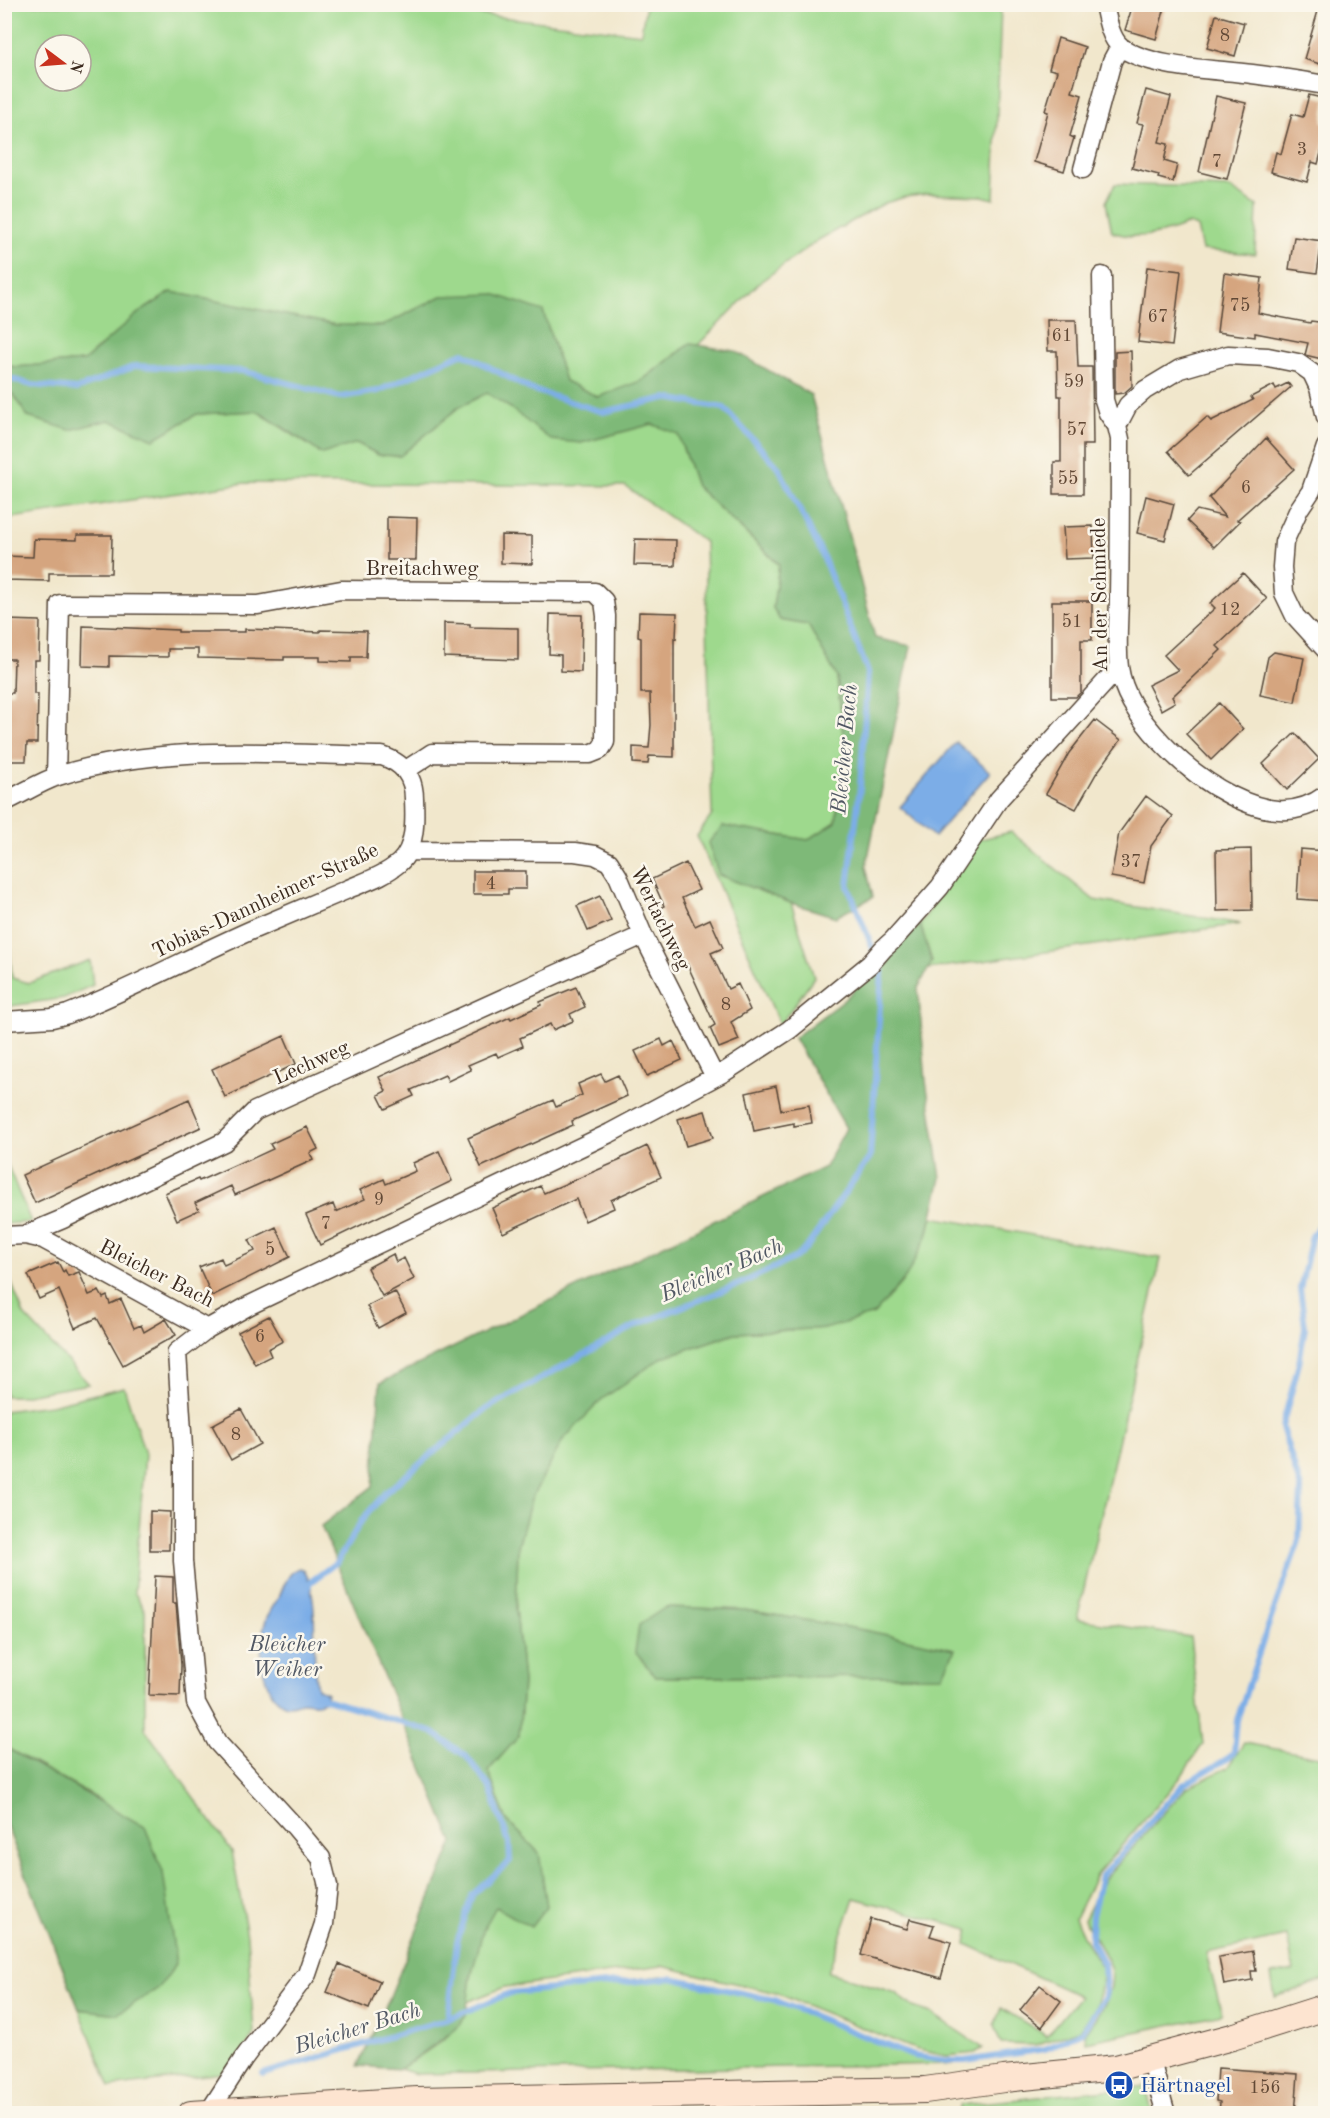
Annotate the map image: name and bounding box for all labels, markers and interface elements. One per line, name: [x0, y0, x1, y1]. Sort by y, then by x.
house number: 8: [1220, 27, 1230, 45]
north arrow: [33, 33, 93, 93]
text: N: [66, 58, 85, 75]
house number: 3: [1297, 141, 1307, 159]
house number: 7: [1212, 153, 1222, 171]
house number: 75: [1230, 297, 1250, 315]
house number: 67: [1148, 308, 1168, 326]
house number: 61: [1052, 327, 1072, 345]
house number: 59: [1064, 373, 1084, 391]
house number: 57: [1067, 421, 1087, 439]
house number: 55: [1058, 470, 1078, 488]
house number: 6: [1241, 479, 1251, 497]
street label: An der Schmiede: [1089, 517, 1112, 672]
street label: Breitachweg: [365, 559, 479, 580]
house number: 12: [1220, 601, 1240, 619]
house number: 51: [1062, 613, 1082, 631]
water label: Bleicher Bach: [828, 683, 862, 816]
street label: Tobias-Dannheimer-Straße: [149, 840, 382, 963]
house number: 37: [1121, 853, 1141, 871]
street label: Wertachweg: [625, 863, 694, 975]
house number: 4: [486, 875, 496, 893]
house number: 8: [721, 996, 731, 1014]
street label: Lechweg: [271, 1037, 353, 1089]
house number: 9: [374, 1191, 384, 1209]
house number: 7: [321, 1215, 331, 1233]
water label: Bleicher Bach: [656, 1235, 786, 1307]
street label: Bleicher Bach: [96, 1236, 217, 1312]
house number: 5: [265, 1241, 275, 1259]
house number: 6: [255, 1328, 265, 1346]
house number: 8: [231, 1426, 241, 1444]
water label: Bleicher Weiher: [247, 1634, 326, 1681]
water label: Bleicher Bach: [291, 1999, 423, 2059]
bus stop icon: Härtnagel: [1103, 2069, 1135, 2101]
place label: Härtnagel: [1140, 2076, 1232, 2097]
house number: 156: [1249, 2079, 1281, 2097]

